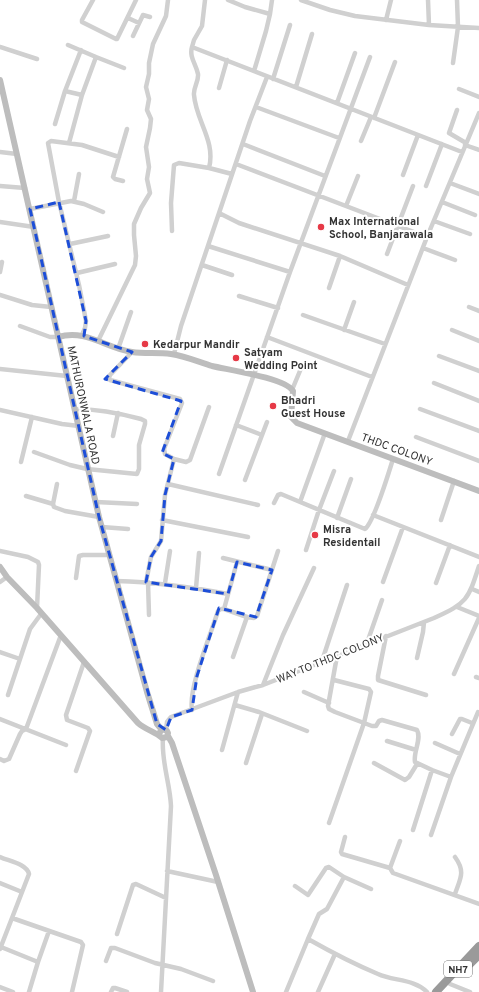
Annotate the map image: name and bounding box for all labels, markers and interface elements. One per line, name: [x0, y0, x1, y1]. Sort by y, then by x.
place label: Max International School, Banjarawala: [329, 215, 433, 242]
marker: Max International School, Banjarawala: [316, 222, 326, 232]
place label: Kedarpur Mandir: [153, 338, 240, 352]
marker: Kedarpur Mandir: [140, 339, 150, 349]
street label: MATHURONWALA ROAD: [64, 345, 102, 466]
place label: Satyam Wedding Point: [244, 346, 318, 373]
marker: Satyam Wedding Point: [231, 353, 241, 363]
place label: Bhadri Guest House: [281, 394, 345, 421]
marker: Bhadri Guest House: [268, 401, 278, 411]
street label: THDC COLONY: [359, 431, 434, 469]
place label: Misra Residentail: [323, 523, 380, 550]
marker: Misra Residentail: [310, 530, 320, 540]
street label: WAY TO THDC COLONY: [274, 631, 386, 687]
road number: NH7: [444, 961, 472, 977]

